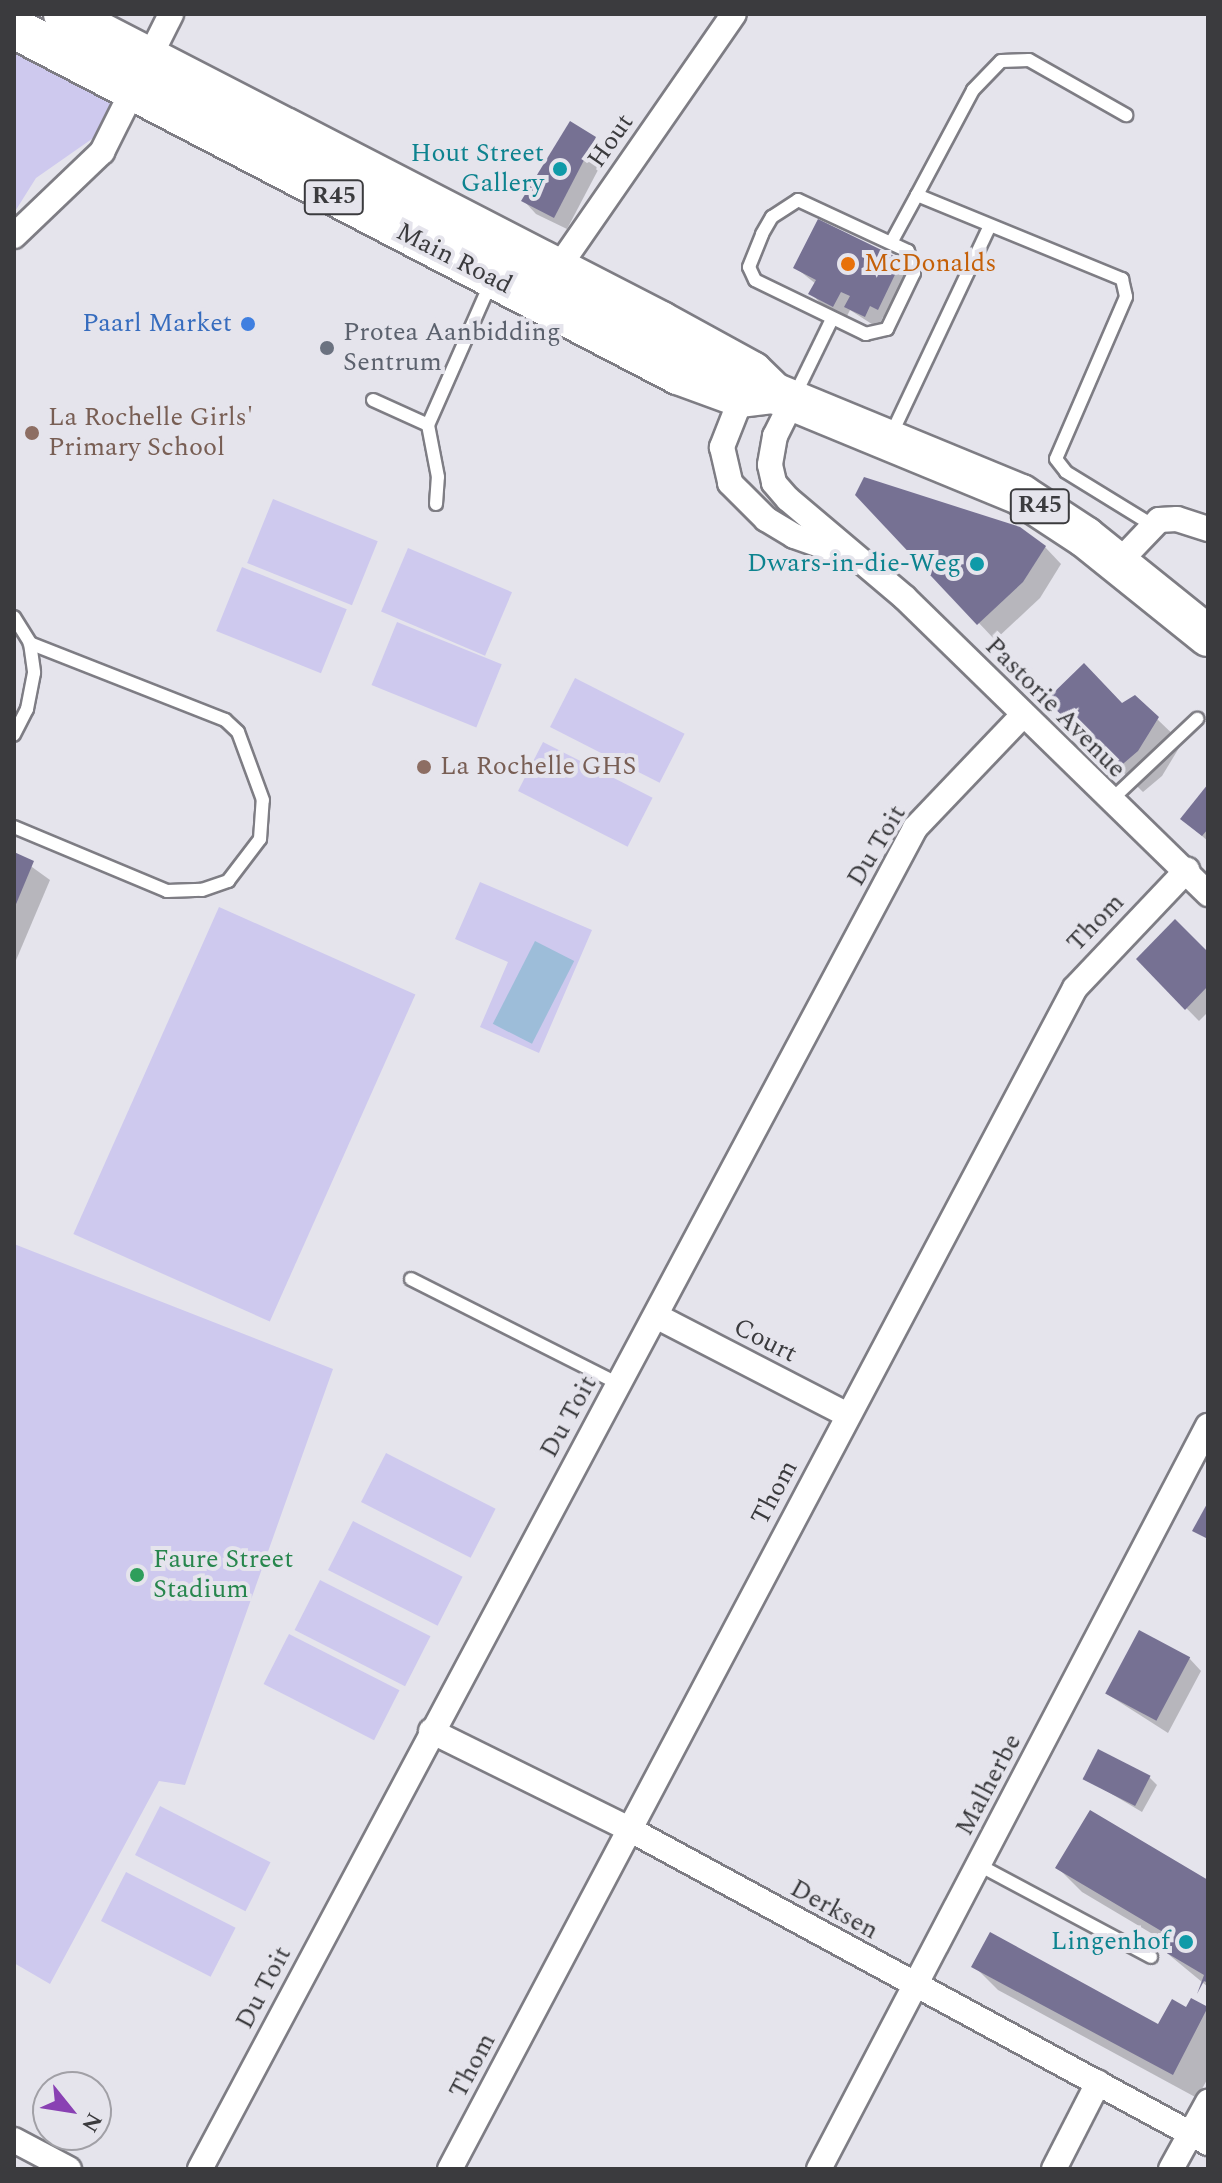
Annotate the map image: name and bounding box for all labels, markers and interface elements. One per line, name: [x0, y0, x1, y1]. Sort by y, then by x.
street label: Hout: [581, 108, 641, 174]
place label: Hout Street Gallery: [410, 138, 544, 200]
marker: Hout Street Gallery: [551, 160, 569, 178]
road number: R45: [302, 177, 366, 217]
street label: Main Road: [391, 216, 517, 302]
place label: McDonalds: [864, 248, 997, 280]
marker: McDonalds: [839, 255, 857, 273]
place label: Paarl Market: [82, 308, 232, 340]
marker: Paarl Market: [239, 315, 257, 333]
place label: Protea Aanbidding Sentrum: [343, 317, 561, 378]
marker: Protea Aanbidding Sentrum: [318, 339, 336, 357]
place label: La Rochelle Girls' Primary School: [48, 402, 253, 464]
marker: La Rochelle Girls' Primary School: [23, 424, 41, 442]
road number: R45: [1008, 486, 1072, 526]
place label: Dwars-in-die-Weg: [747, 548, 961, 580]
marker: Dwars-in-die-Weg: [968, 555, 986, 573]
street label: Pastorie Avenue: [978, 631, 1132, 785]
place label: La Rochelle GHS: [440, 751, 636, 783]
marker: La Rochelle GHS: [415, 758, 433, 776]
street label: Du Toit: [841, 800, 913, 892]
street label: Thom: [1061, 887, 1131, 959]
street label: Court: [728, 1312, 802, 1370]
street label: Du Toit: [534, 1371, 604, 1463]
street label: Thom: [745, 1455, 805, 1531]
place label: Faure Street Stadium: [153, 1544, 293, 1606]
marker: Faure Street Stadium: [128, 1566, 146, 1584]
street label: Malherbe: [949, 1729, 1029, 1841]
street label: Derksen: [784, 1873, 884, 1947]
place label: Lingenhof: [1051, 1926, 1170, 1958]
marker: Lingenhof: [1177, 1933, 1195, 1951]
street label: Du Toit: [229, 1941, 299, 2035]
street label: Thom: [443, 2028, 503, 2104]
north arrow: [32, 2071, 112, 2151]
text: N: [73, 2106, 110, 2138]

